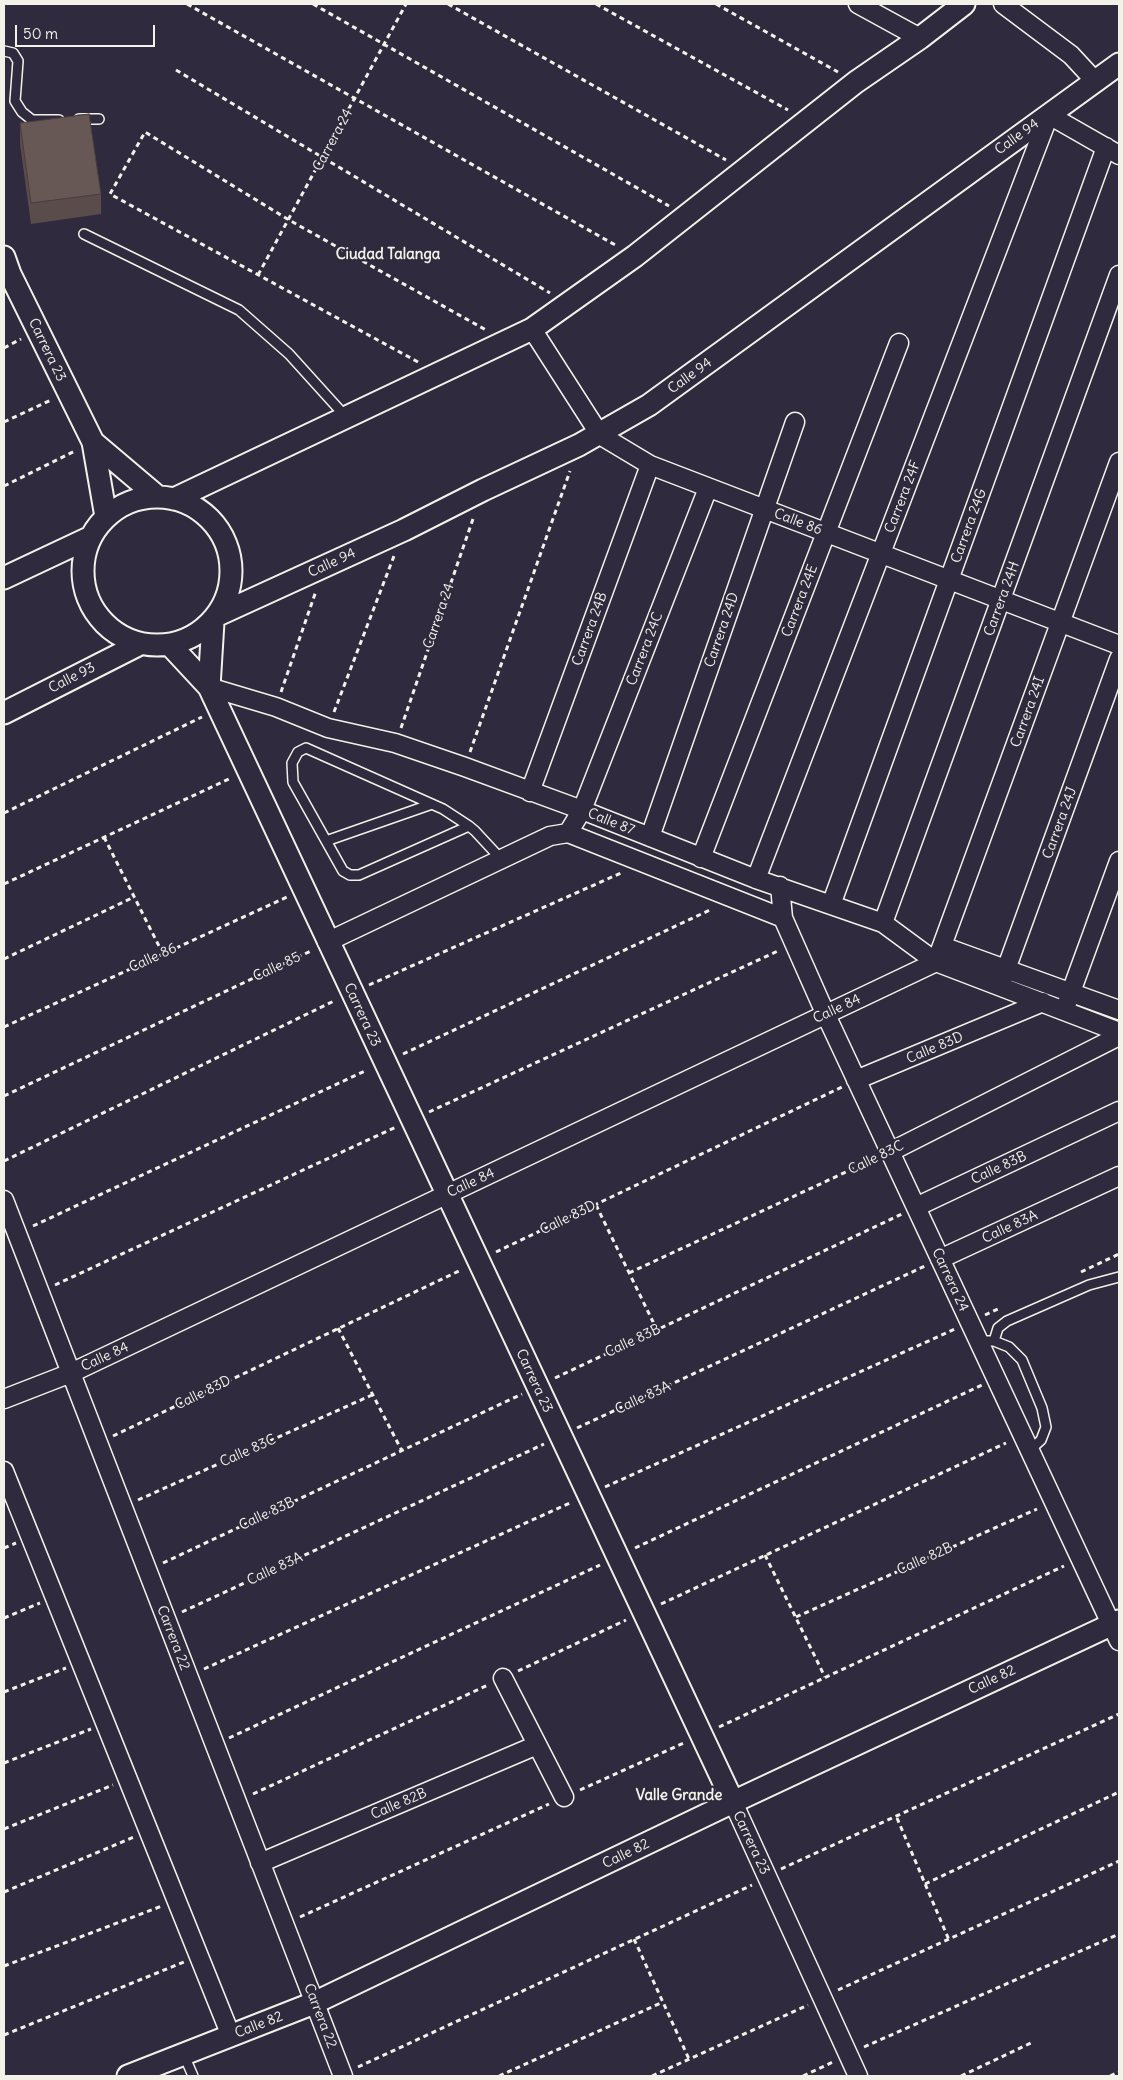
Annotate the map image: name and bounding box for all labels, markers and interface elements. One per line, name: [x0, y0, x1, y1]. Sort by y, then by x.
scale bar: [18, 15, 158, 47]
text: 50 m: [23, 24, 58, 43]
street label: Carrera 24: [310, 106, 356, 174]
street label: Calle 94: [992, 115, 1042, 159]
district label: Ciudad Talanga: [336, 246, 440, 264]
street label: Carrera 23: [25, 316, 69, 384]
street label: Calle 94: [665, 354, 715, 398]
street label: Carrera 24F: [882, 459, 924, 535]
street label: Carrera 24G: [948, 486, 990, 566]
street label: Calle 86: [771, 505, 825, 539]
street label: Calle 94: [306, 545, 358, 581]
street label: Carrera 24H: [981, 559, 1023, 639]
street label: Carrera 24E: [778, 562, 822, 640]
street label: Carrera 24: [420, 581, 458, 651]
street label: Carrera 24B: [569, 590, 611, 668]
street label: Carrera 24D: [701, 590, 743, 670]
street label: Carrera 24C: [623, 610, 667, 688]
street label: Calle 93: [46, 659, 98, 697]
street label: Carrera 24I: [1007, 674, 1049, 750]
street label: Carrera 24J: [1039, 785, 1081, 861]
street label: Calle 87: [585, 805, 637, 839]
street label: Calle 86: [127, 940, 179, 976]
street label: Calle 85: [251, 949, 303, 985]
street label: Carrera 23: [340, 981, 384, 1049]
street label: Calle 84: [811, 991, 863, 1027]
street label: Calle 83D: [904, 1029, 966, 1067]
street label: Calle 83C: [846, 1137, 906, 1179]
street label: Calle 83B: [969, 1148, 1029, 1188]
street label: Calle 84: [445, 1165, 497, 1201]
street label: Calle 83D: [537, 1197, 599, 1239]
street label: Calle 83A: [980, 1207, 1040, 1247]
street label: Carrera 24: [928, 1246, 972, 1314]
street label: Calle 83B: [603, 1321, 663, 1361]
street label: Calle 84: [79, 1339, 131, 1375]
street label: Carrera 23: [512, 1347, 556, 1415]
street label: Calle 83D: [172, 1372, 234, 1414]
street label: Calle 83A: [613, 1378, 673, 1418]
street label: Calle 83C: [217, 1431, 279, 1471]
street label: Calle 83B: [237, 1494, 297, 1534]
street label: Calle 82B: [895, 1539, 955, 1579]
street label: Calle 83A: [245, 1549, 305, 1589]
street label: Carrera 22: [153, 1603, 193, 1673]
street label: Calle 82: [966, 1662, 1018, 1698]
street label: Calle 82B: [368, 1785, 430, 1823]
district label: Valle Grande: [636, 1787, 722, 1805]
street label: Carrera 23: [729, 1809, 773, 1877]
street label: Calle 82: [600, 1835, 652, 1873]
street label: Carrera 22: [300, 1981, 340, 2051]
street label: Calle 82: [233, 2008, 285, 2042]

